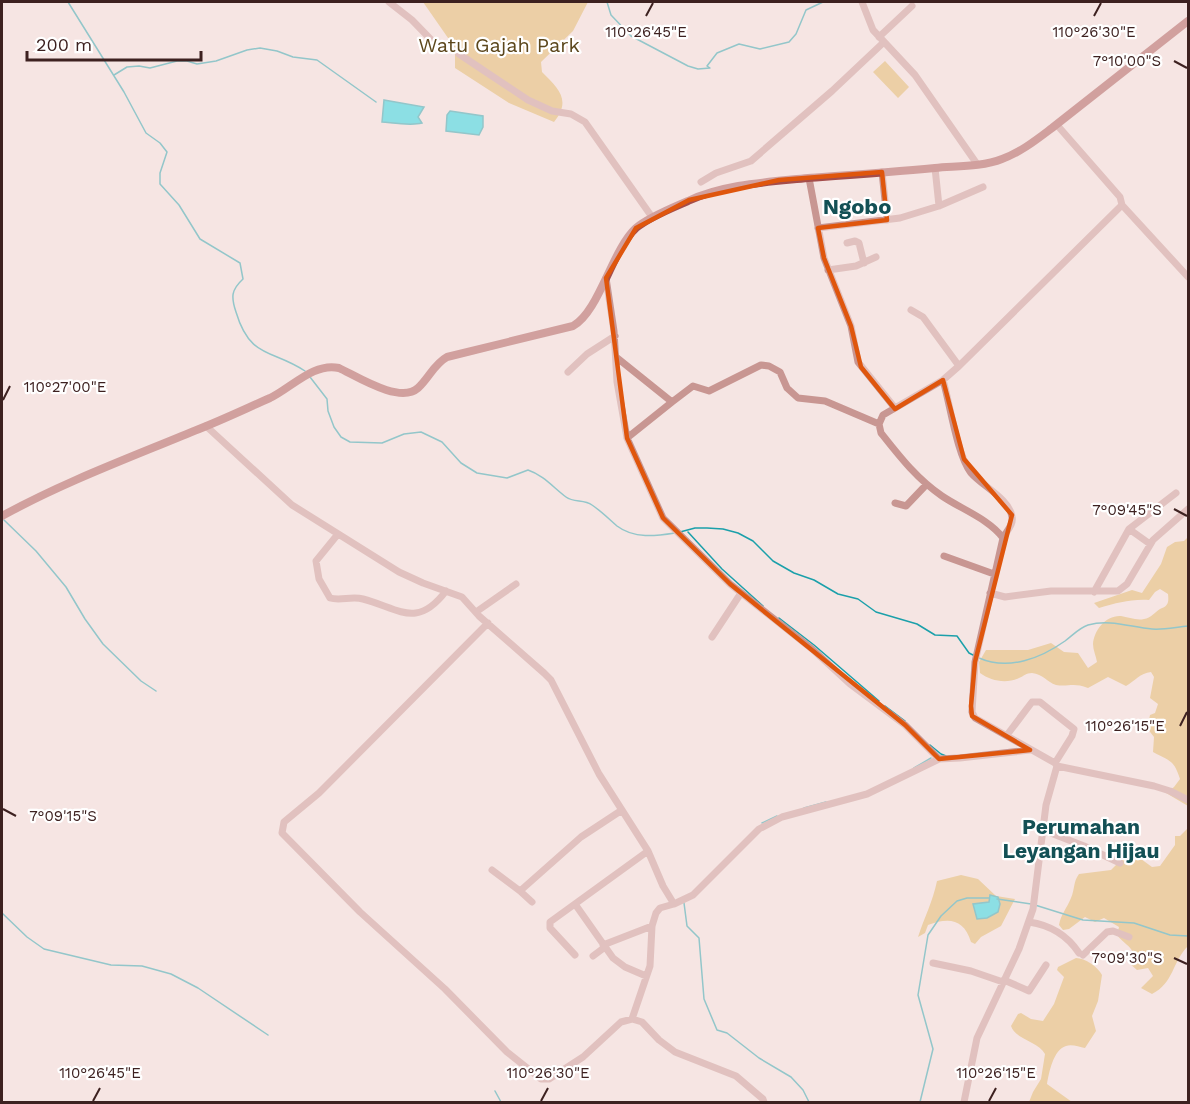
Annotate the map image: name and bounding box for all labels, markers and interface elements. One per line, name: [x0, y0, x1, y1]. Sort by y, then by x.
text: 110°26'45"E: [605, 23, 687, 41]
text: 110°26'30"E: [1053, 23, 1136, 41]
scale bar: [27, 24, 201, 62]
park label: Watu Gajah Park: [418, 33, 580, 57]
text: 200 m: [36, 34, 92, 55]
text: 7°10'00"S: [1093, 52, 1161, 70]
district label: Ngobo: [823, 194, 891, 219]
text: 110°27'00"E: [24, 378, 106, 396]
text: 7°09'45"S: [1092, 501, 1162, 519]
text: 110°26'15"E: [1085, 717, 1165, 735]
text: 7°09'15"S: [29, 807, 97, 825]
district label: Perumahan Leyangan Hijau: [1003, 814, 1160, 863]
text: 7°09'30"S: [1091, 949, 1163, 967]
text: 110°26'45"E: [59, 1064, 141, 1082]
text: 110°26'30"E: [507, 1064, 590, 1082]
text: 110°26'15"E: [956, 1064, 1036, 1082]

